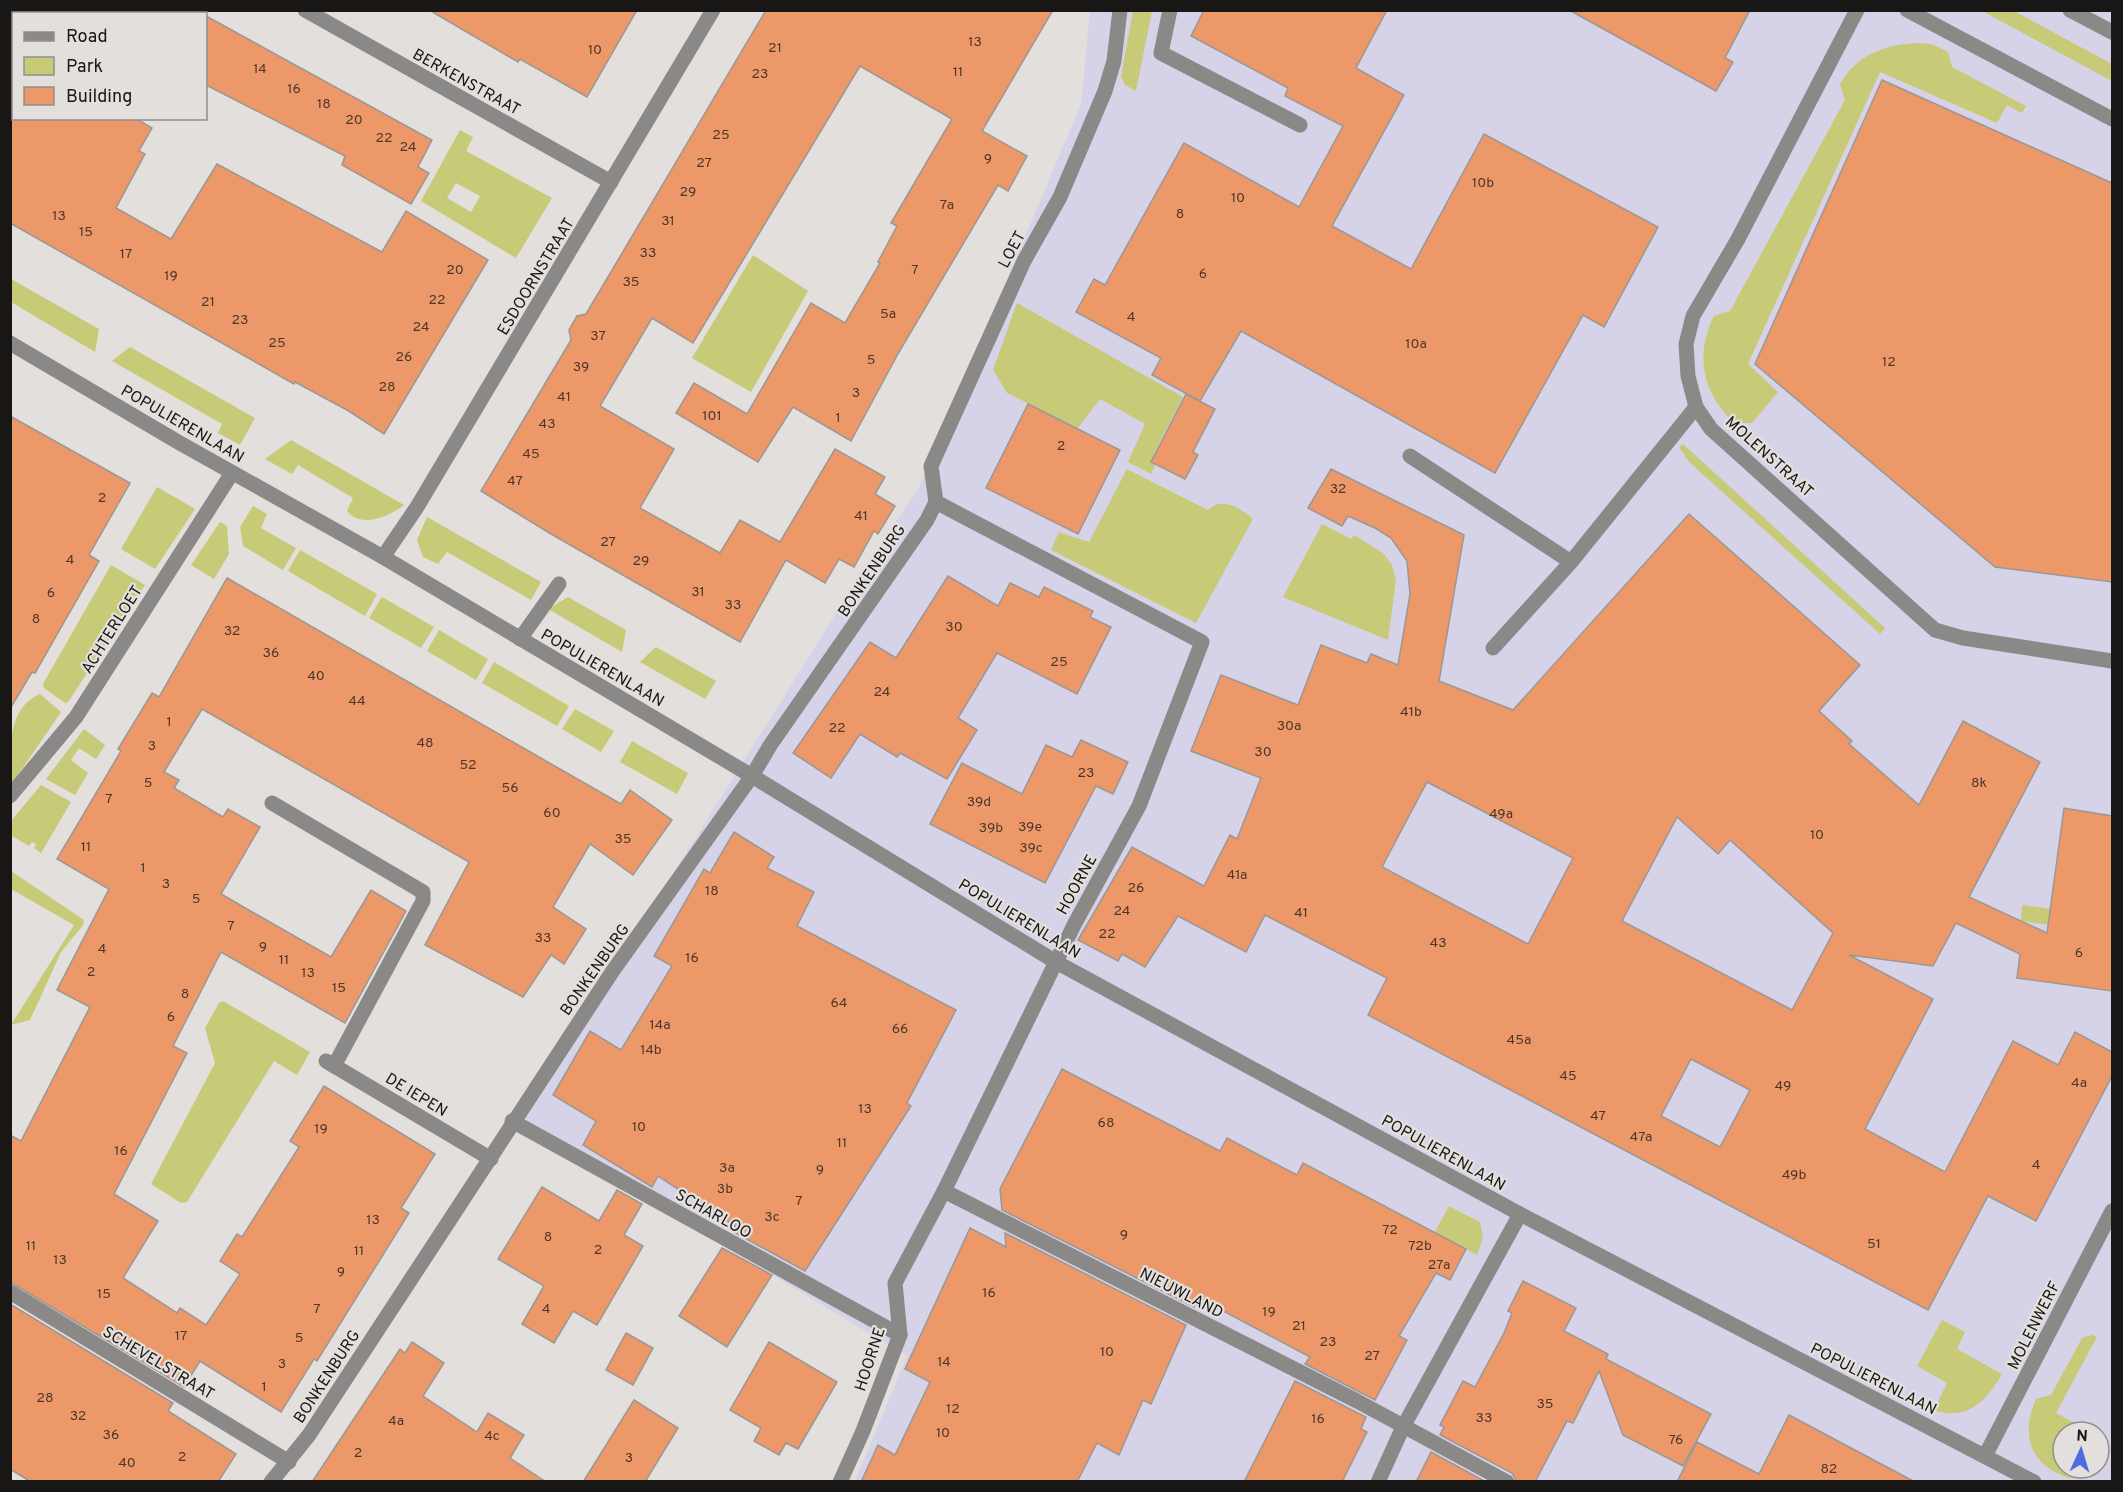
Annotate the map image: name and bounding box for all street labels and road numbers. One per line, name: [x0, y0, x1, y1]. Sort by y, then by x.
street label: BERKENSTRAAT: [409, 45, 523, 121]
street label: ESDOORNSTRAAT: [494, 215, 580, 339]
street label: LOET: [995, 228, 1031, 272]
street label: POPULIERENLAAN: [117, 381, 247, 468]
street label: MOLENSTRAAT: [1720, 412, 1817, 502]
street label: BONKENBURG: [834, 521, 911, 621]
street label: ACHTERLOET: [78, 582, 148, 678]
street label: POPULIERENLAAN: [537, 625, 667, 712]
street label: HOORNE: [1053, 851, 1102, 919]
street label: POPULIERENLAAN: [954, 875, 1084, 964]
street label: BONKENBURG: [557, 920, 635, 1020]
street label: DE IEPEN: [381, 1069, 451, 1122]
street label: POPULIERENLAAN: [1377, 1111, 1509, 1196]
street label: SCHARLOO: [671, 1186, 755, 1244]
street label: NIEUWLAND: [1136, 1264, 1226, 1323]
street label: MOLENWERF: [2004, 1278, 2066, 1373]
street label: SCHEVELSTRAAT: [98, 1322, 217, 1405]
street label: HOORNE: [851, 1325, 891, 1394]
street label: BONKENBURG: [290, 1327, 365, 1428]
street label: POPULIERENLAAN: [1807, 1339, 1940, 1420]

